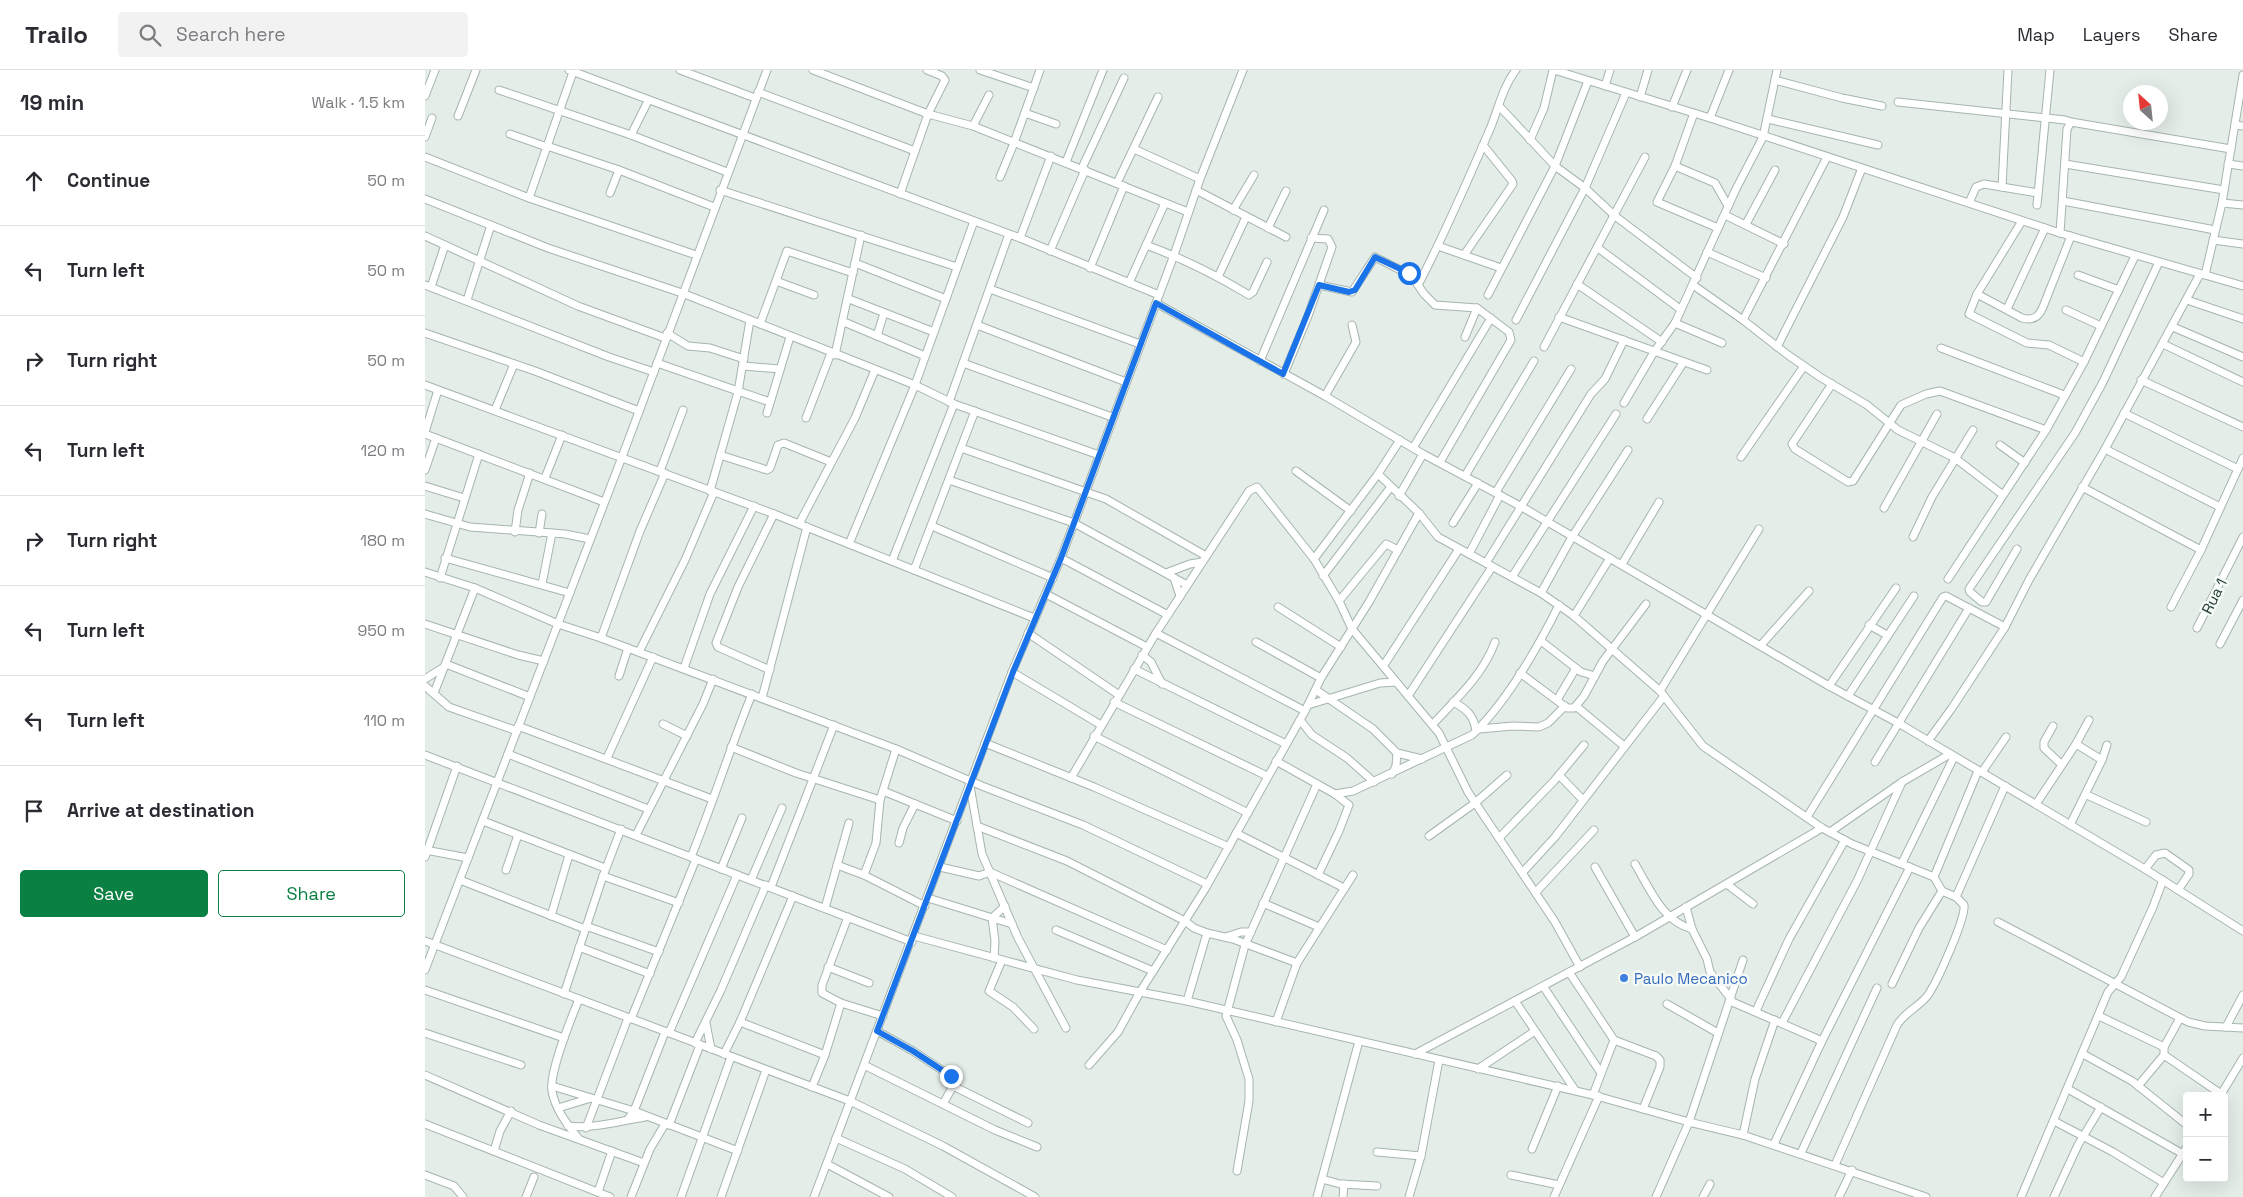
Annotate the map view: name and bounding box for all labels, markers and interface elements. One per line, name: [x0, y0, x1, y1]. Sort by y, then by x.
search box: [118, 12, 468, 57]
text: Trailo: [25, 19, 88, 50]
icon: search: [136, 21, 164, 49]
text: Search here: [176, 22, 286, 47]
text: Map: [2017, 23, 2055, 46]
text: Layers: [2083, 23, 2140, 46]
text: Share: [2168, 23, 2218, 46]
north arrow: [2123, 85, 2168, 130]
text: 19 min: [20, 89, 84, 116]
text: Walk · 1.5 km: [311, 92, 405, 113]
icon: ahead: [20, 167, 48, 195]
text: Continue: [67, 168, 150, 193]
text: 50 m: [367, 170, 405, 191]
icon: left: [20, 257, 48, 285]
text: Turn left: [67, 258, 145, 283]
text: 50 m: [367, 260, 405, 281]
route start: [1398, 262, 1421, 285]
icon: right: [20, 347, 48, 375]
text: Turn right: [67, 348, 157, 373]
text: 50 m: [367, 350, 405, 371]
icon: left: [20, 437, 48, 465]
text: Turn left: [67, 438, 145, 463]
text: 120 m: [361, 440, 405, 461]
icon: right: [20, 527, 48, 555]
text: Turn right: [67, 528, 157, 553]
text: 180 m: [360, 530, 405, 551]
street label: Rua 1: [2197, 575, 2231, 617]
icon: left: [20, 617, 48, 645]
text: Turn left: [67, 618, 145, 643]
text: 950 m: [357, 620, 405, 641]
icon: left: [20, 707, 48, 735]
text: Turn left: [67, 708, 145, 733]
text: 110 m: [363, 710, 405, 731]
icon: arrive: [20, 797, 48, 825]
text: Arrive at destination: [67, 798, 255, 823]
button: Save: [20, 870, 208, 917]
button: Share: [218, 870, 405, 917]
place label: Paulo Mecanico: [1634, 969, 1748, 988]
marker: Paulo Mecanico: [1618, 972, 1630, 984]
route end: [940, 1065, 963, 1088]
map controls: [2183, 1092, 2228, 1182]
button: +: [2183, 1092, 2228, 1137]
button: −: [2183, 1137, 2228, 1182]

